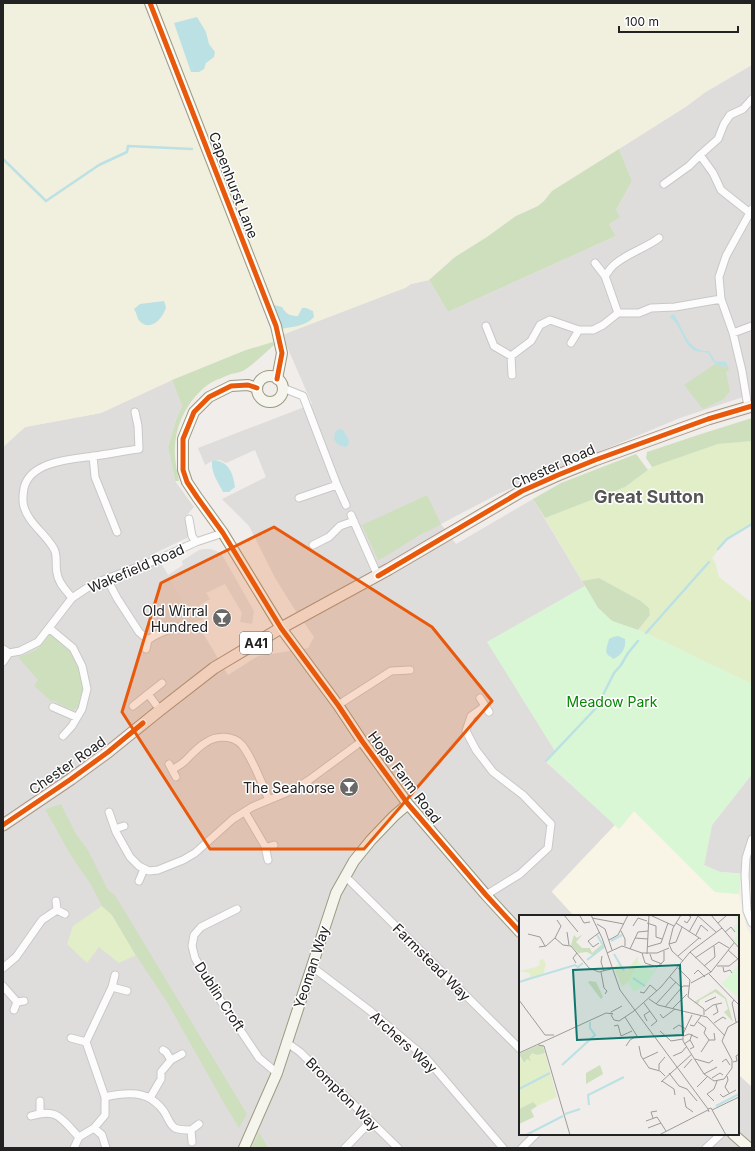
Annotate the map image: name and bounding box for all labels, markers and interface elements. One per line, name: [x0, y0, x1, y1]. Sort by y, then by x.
scale bar: [619, 8, 738, 34]
text: 100 m: [625, 14, 659, 29]
street label: Capenhurst Lane: [206, 129, 262, 241]
street label: Chester Road: [509, 440, 597, 492]
district label: Great Sutton: [594, 486, 704, 507]
street label: Wakefield Road: [85, 540, 187, 596]
place label: Old Wirral Hundred: [142, 602, 208, 635]
bar icon: Old Wirral Hundred: [211, 607, 233, 629]
road number: A41: [240, 632, 272, 654]
park label: Meadow Park: [567, 693, 658, 710]
street label: Hope Farm Road: [365, 728, 445, 826]
street label: Chester Road: [25, 732, 109, 798]
bar icon: The Seahorse: [338, 776, 360, 798]
place label: The Seahorse: [243, 779, 335, 796]
inset map: [519, 915, 739, 1135]
street label: Farmstead Way: [390, 920, 474, 1004]
street label: Yeoman Way: [290, 923, 332, 1010]
street label: Dublin Croft: [191, 958, 249, 1034]
street label: Archers Way: [367, 1007, 441, 1077]
street label: Brompton Way: [303, 1054, 383, 1134]

